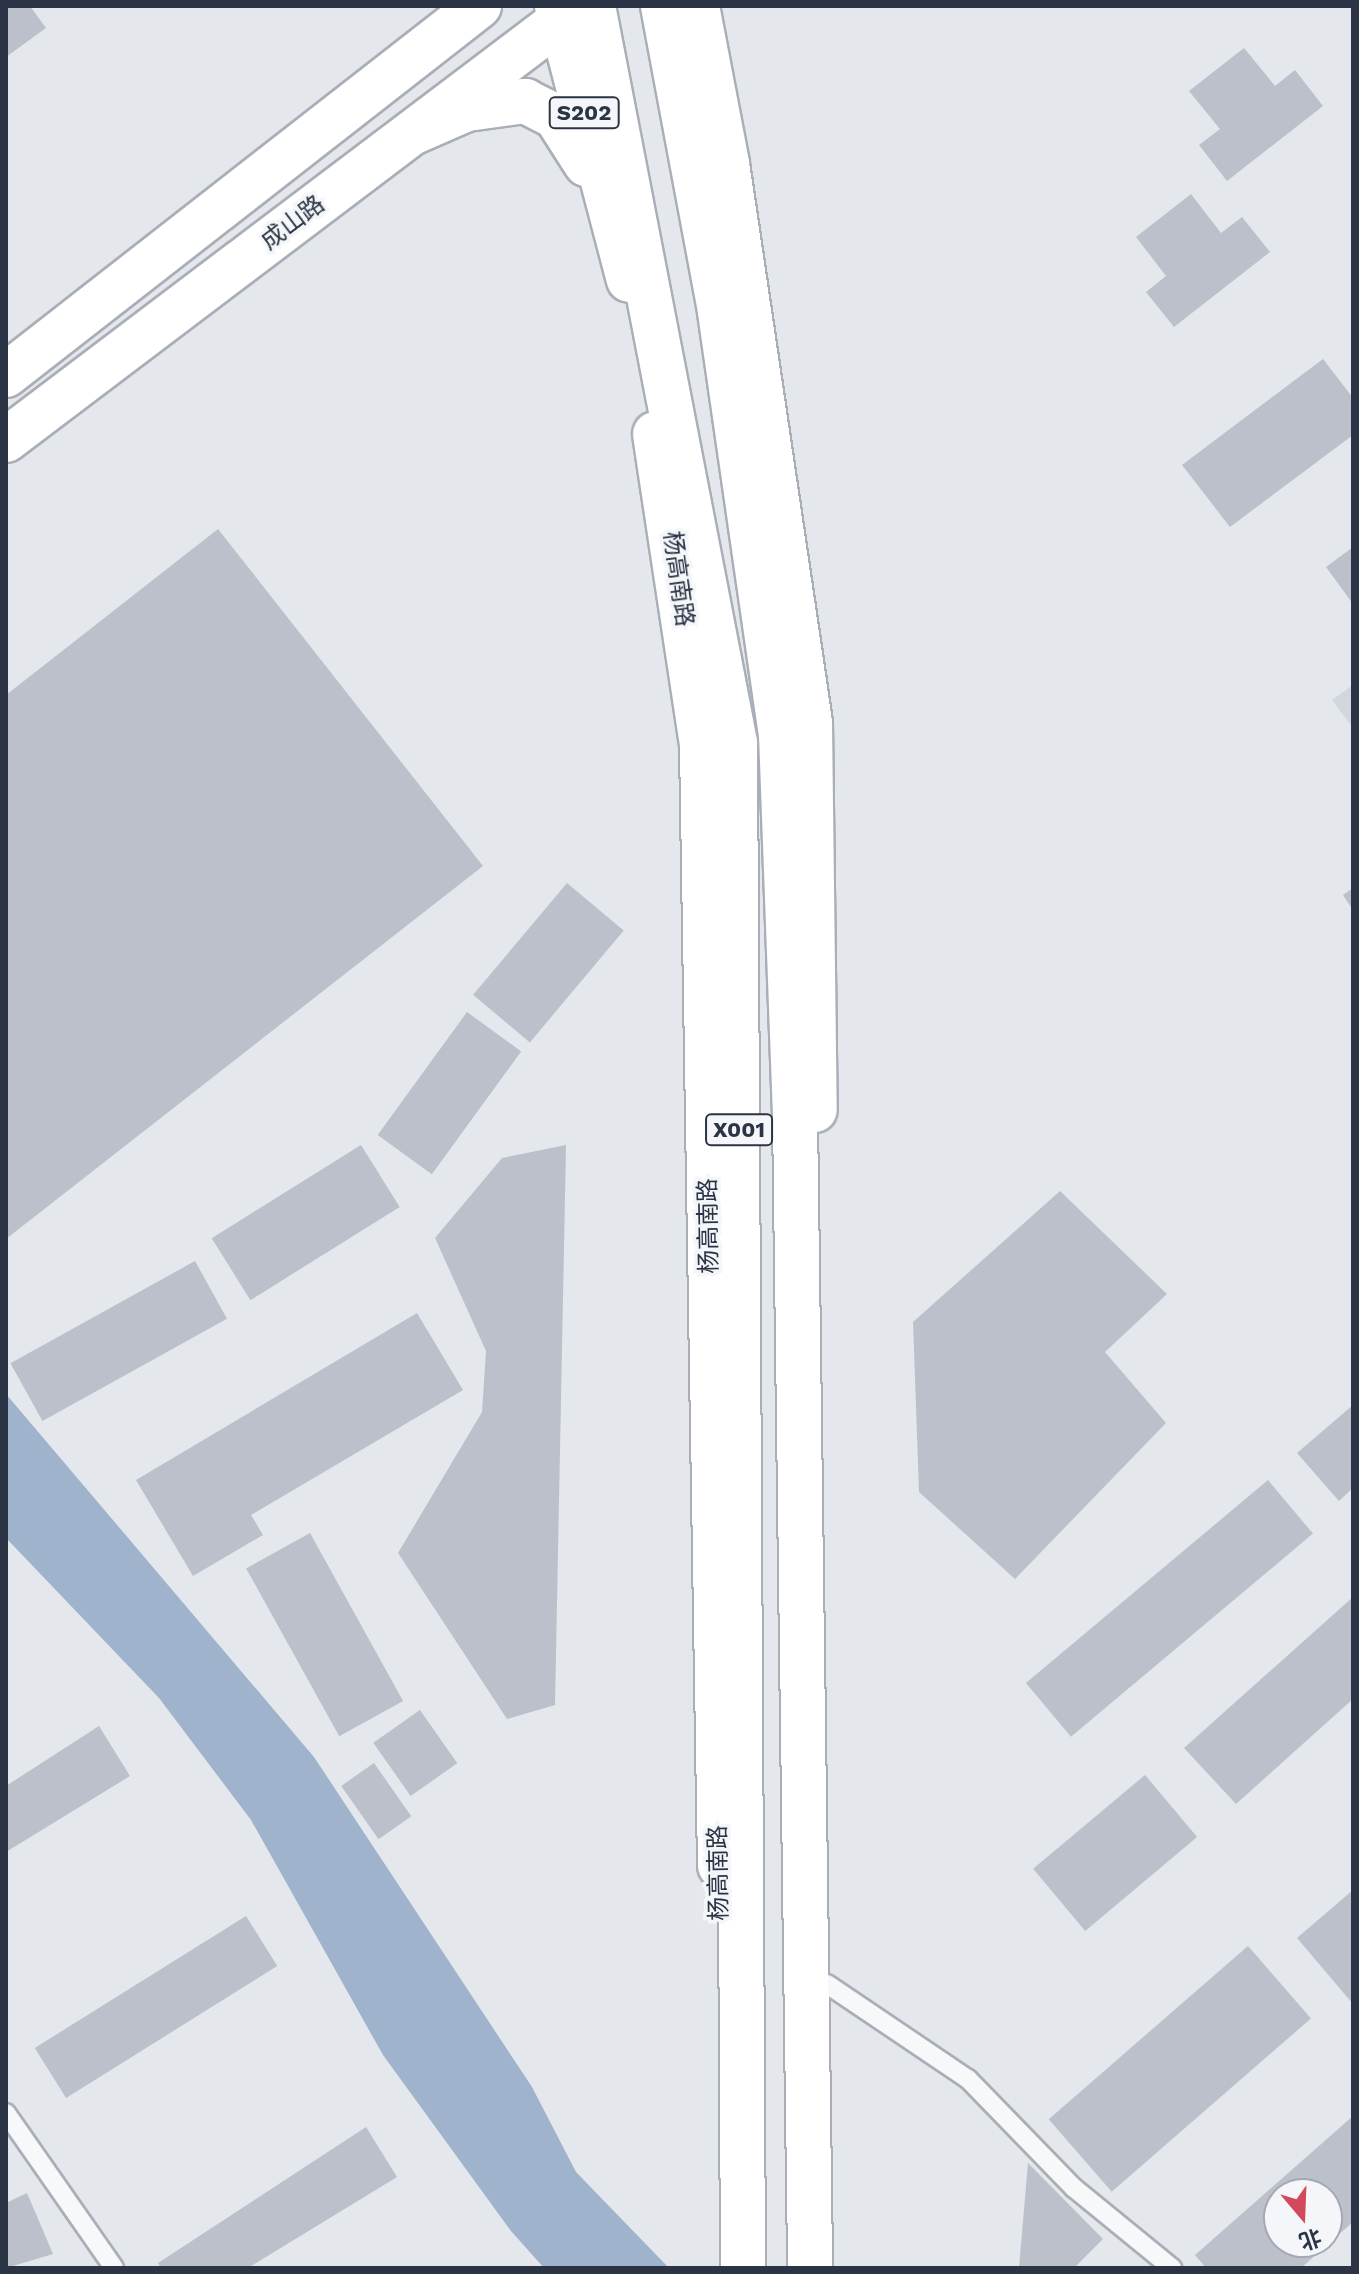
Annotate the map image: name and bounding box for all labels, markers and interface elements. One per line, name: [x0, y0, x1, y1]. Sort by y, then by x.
road number: S202: [548, 95, 620, 131]
street label: 成山路: [256, 190, 330, 256]
street label: 杨高南路: [657, 529, 699, 629]
road number: X001: [705, 1112, 773, 1148]
street label: 杨高南路: [694, 1178, 724, 1274]
street label: 杨高南路: [704, 1825, 734, 1921]
north arrow: [1263, 2178, 1343, 2258]
text: 北: [1296, 2224, 1325, 2255]

